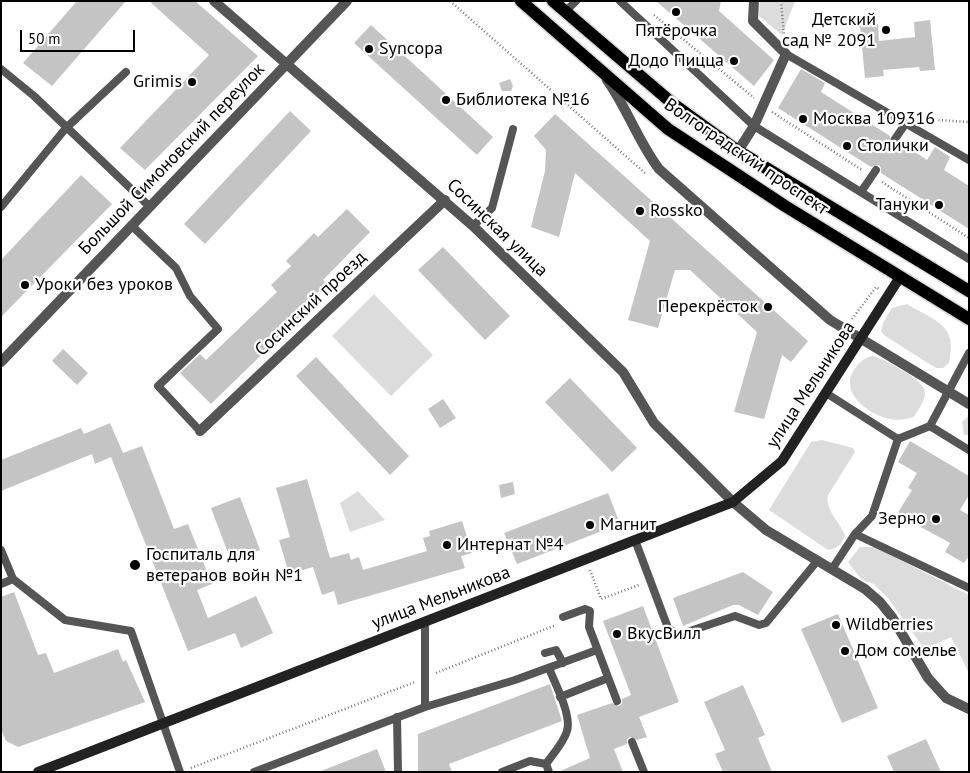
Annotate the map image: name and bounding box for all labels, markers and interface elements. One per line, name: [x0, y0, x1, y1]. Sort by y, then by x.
marker: Пятёрочка: [670, 6, 682, 18]
place label: Детский сад № 2091: [782, 9, 876, 52]
scale bar: [22, 20, 138, 52]
place label: Пятёрочка: [635, 20, 717, 42]
marker: Детский сад № 2091: [880, 24, 892, 36]
text: 50 m: [28, 29, 61, 48]
place label: Syncopa: [379, 38, 443, 60]
marker: Syncopa: [363, 43, 375, 55]
place label: Додо Пицца: [628, 50, 724, 72]
marker: Додо Пицца: [728, 55, 740, 67]
street label: Большой Симоновский переулок: [75, 59, 269, 259]
place label: Grimis: [133, 71, 182, 93]
marker: Grimis: [186, 76, 198, 88]
place label: Библиотека №16: [456, 89, 590, 111]
marker: Библиотека №16: [440, 94, 452, 106]
street label: Волгоградский проспект: [660, 94, 832, 220]
place label: Москва 109316: [813, 108, 935, 130]
marker: Москва 109316: [797, 113, 809, 125]
place label: Столички: [857, 135, 929, 157]
marker: Столички: [841, 140, 853, 152]
street label: Сосинская улица: [442, 174, 552, 282]
place label: Тануки: [876, 194, 929, 216]
marker: Тануки: [933, 199, 945, 211]
place label: Rossko: [650, 200, 703, 222]
marker: Rossko: [634, 205, 646, 217]
street label: Сосинский проезд: [251, 247, 371, 361]
place label: Уроки без уроков: [35, 274, 173, 296]
marker: Уроки без уроков: [19, 279, 31, 291]
place label: Перекрёсток: [658, 296, 758, 318]
marker: Перекрёсток: [762, 301, 774, 313]
street label: улица Мельникова: [762, 318, 860, 452]
place label: Зерно: [878, 508, 926, 530]
marker: Зерно: [930, 513, 942, 525]
place label: Магнит: [600, 514, 657, 536]
marker: Магнит: [584, 519, 596, 531]
place label: Интернат №4: [457, 534, 564, 556]
marker: Интернат №4: [441, 539, 453, 551]
place label: Госпиталь для ветеранов войн №1: [146, 544, 303, 586]
marker: Госпиталь для ветеранов войн №1: [128, 558, 142, 572]
street label: улица Мельникова: [369, 562, 513, 634]
place label: Wildberries: [846, 614, 933, 636]
marker: Wildberries: [830, 619, 842, 631]
place label: ВкусВилл: [627, 623, 701, 645]
marker: ВкусВилл: [611, 628, 623, 640]
place label: Дом сомелье: [855, 640, 957, 662]
marker: Дом сомелье: [839, 645, 851, 657]

